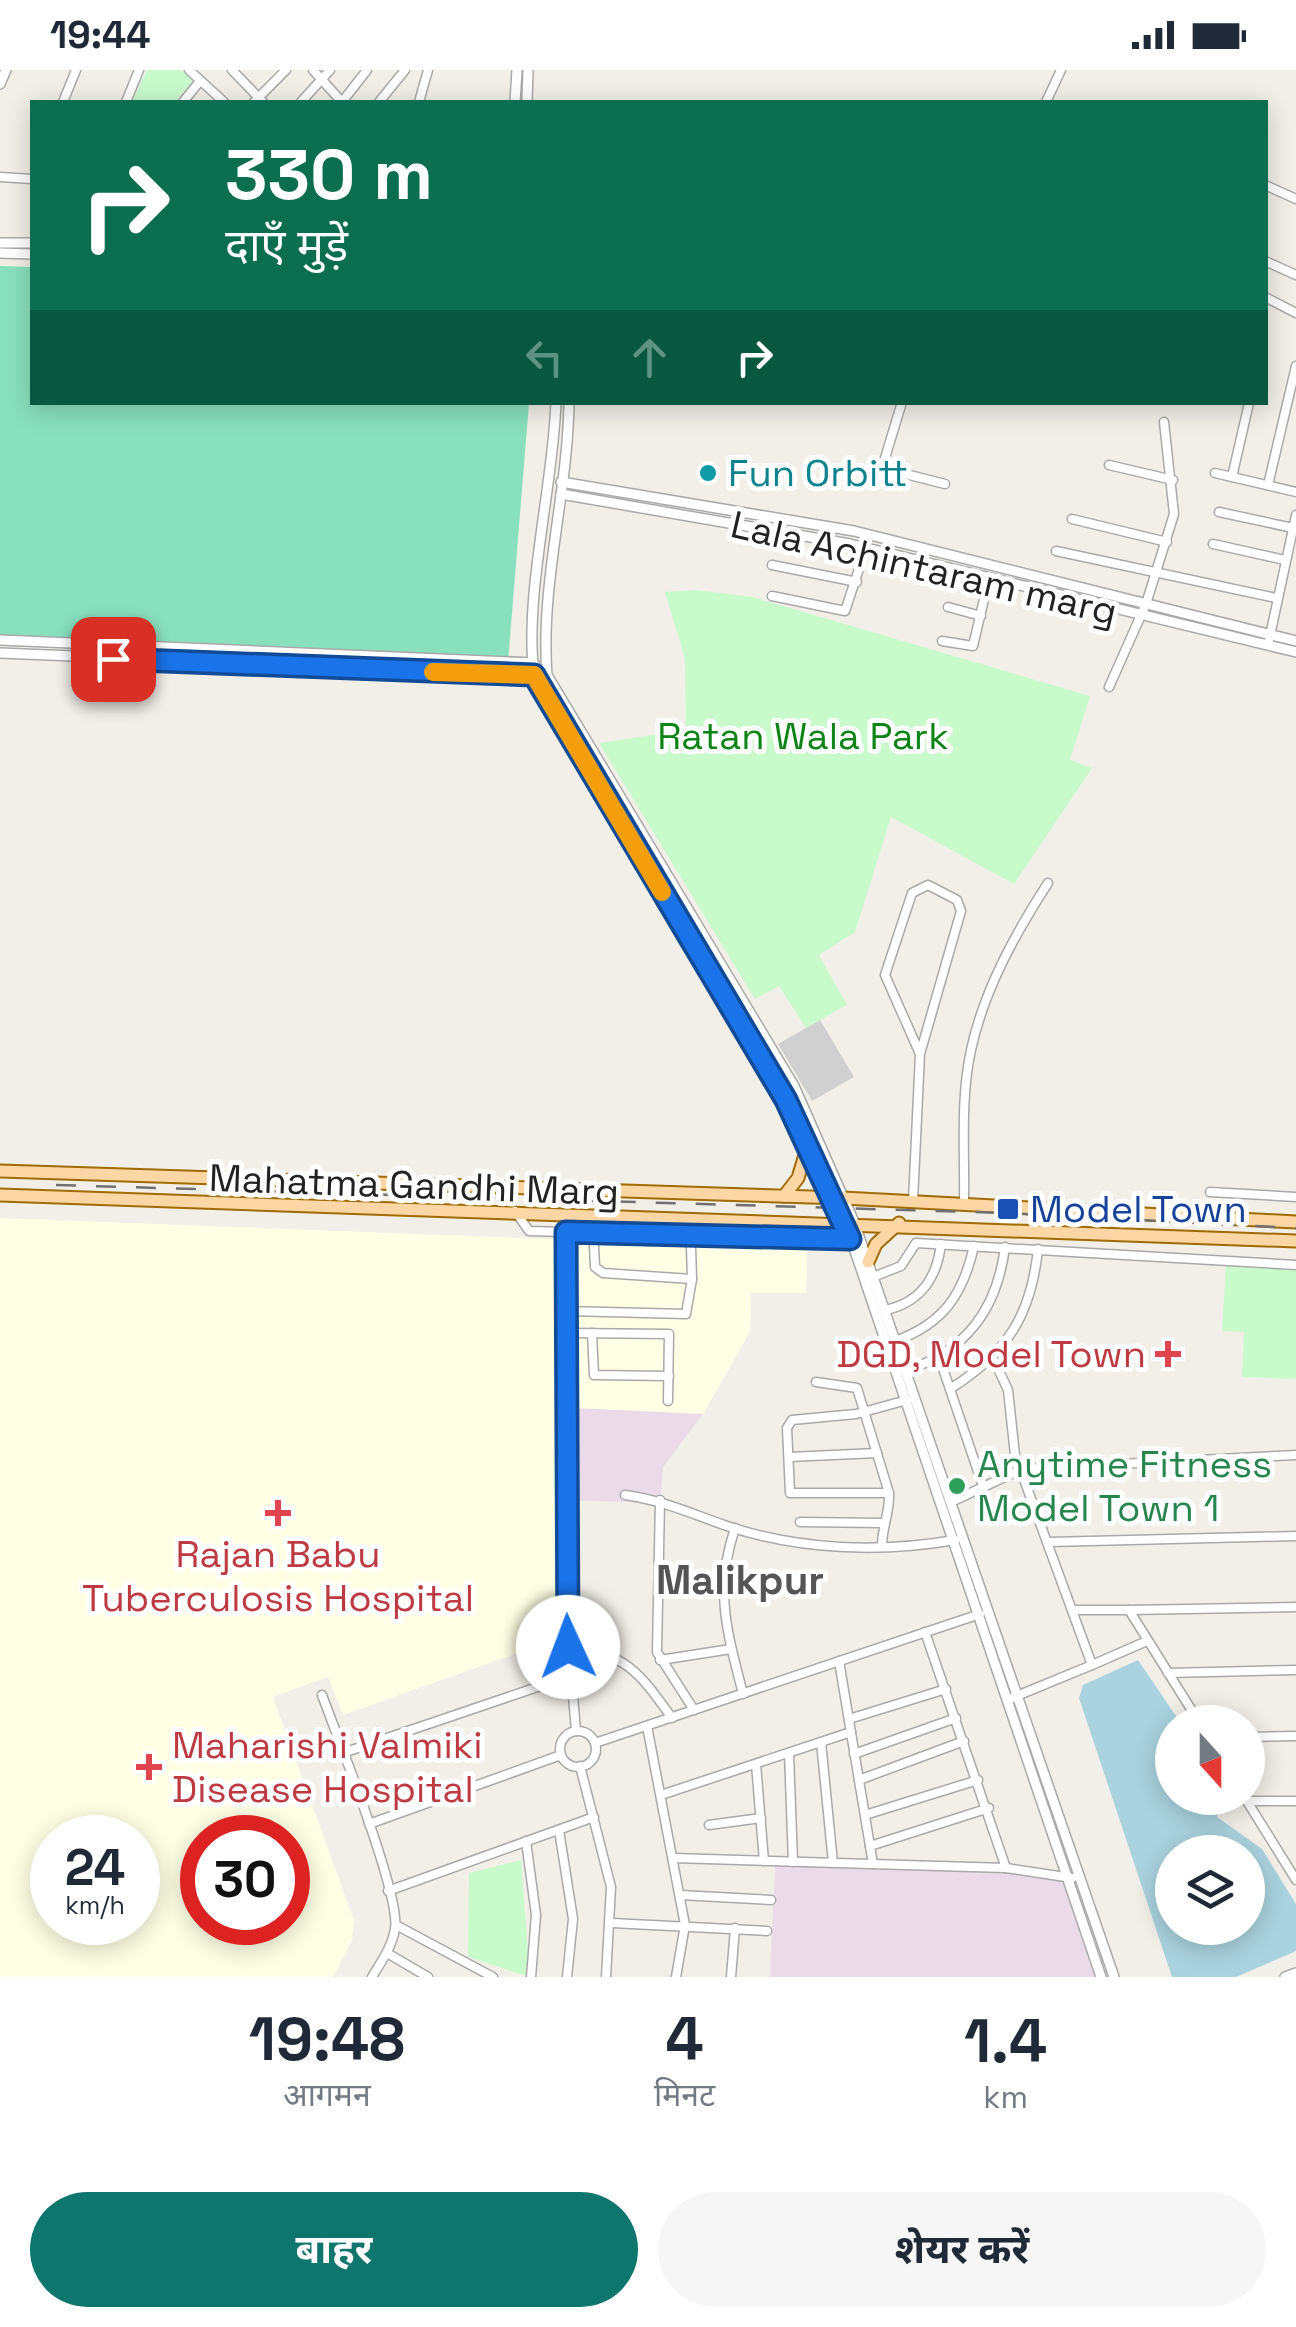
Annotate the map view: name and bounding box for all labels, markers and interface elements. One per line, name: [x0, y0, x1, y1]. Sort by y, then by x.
text: 19:44: [50, 11, 150, 59]
text: 330 m: [225, 130, 433, 219]
icon: right: [60, 140, 190, 270]
text: दाएँ मुड़ें: [225, 217, 348, 274]
icon: left: [517, 330, 572, 385]
icon: ahead: [622, 330, 677, 385]
icon: right: [727, 330, 782, 385]
place label: Fun Orbitt: [728, 449, 908, 497]
marker: Fun Orbitt: [697, 462, 719, 484]
street label: Lala Achintaram marg: [726, 500, 1122, 636]
pin: [71, 617, 156, 702]
icon: arrive: [86, 632, 141, 687]
park label: Ratan Wala Park: [657, 712, 949, 760]
street label: Mahatma Gandhi Marg: [208, 1154, 620, 1216]
place label: Model Town: [1030, 1185, 1247, 1233]
marker: Model Town: [995, 1196, 1021, 1222]
place label: DGD, Model Town: [837, 1330, 1146, 1378]
marker: DGD, Model Town: [1155, 1341, 1181, 1367]
place label: Anytime Fitness Model Town 1: [977, 1440, 1272, 1532]
marker: Anytime Fitness Model Town 1: [946, 1475, 968, 1497]
marker: Rajan Babu Tuberculosis Hospital: [265, 1500, 291, 1526]
place label: Rajan Babu Tuberculosis Hospital: [82, 1530, 474, 1622]
district label: Malikpur: [656, 1555, 824, 1606]
position arrow: [516, 1595, 620, 1699]
north arrow: [1155, 1705, 1265, 1815]
map controls: [1155, 1705, 1265, 1945]
place label: Maharishi Valmiki Disease Hospital: [172, 1721, 482, 1813]
marker: Maharishi Valmiki Disease Hospital: [136, 1754, 162, 1780]
speed limit sign: 30: [180, 1815, 310, 1945]
button: layers: [1155, 1835, 1265, 1945]
text: 24: [65, 1836, 125, 1900]
text: km/h: [65, 1889, 125, 1921]
text: 19:48: [249, 2001, 405, 2078]
text: 4: [665, 2001, 704, 2078]
text: 1.4: [964, 2003, 1047, 2080]
text: आगमन: [283, 2075, 371, 2115]
text: मिनट: [654, 2075, 715, 2115]
text: km: [983, 2077, 1028, 2117]
button: बाहर: [30, 2192, 638, 2307]
button: शेयर करें: [658, 2192, 1266, 2307]

